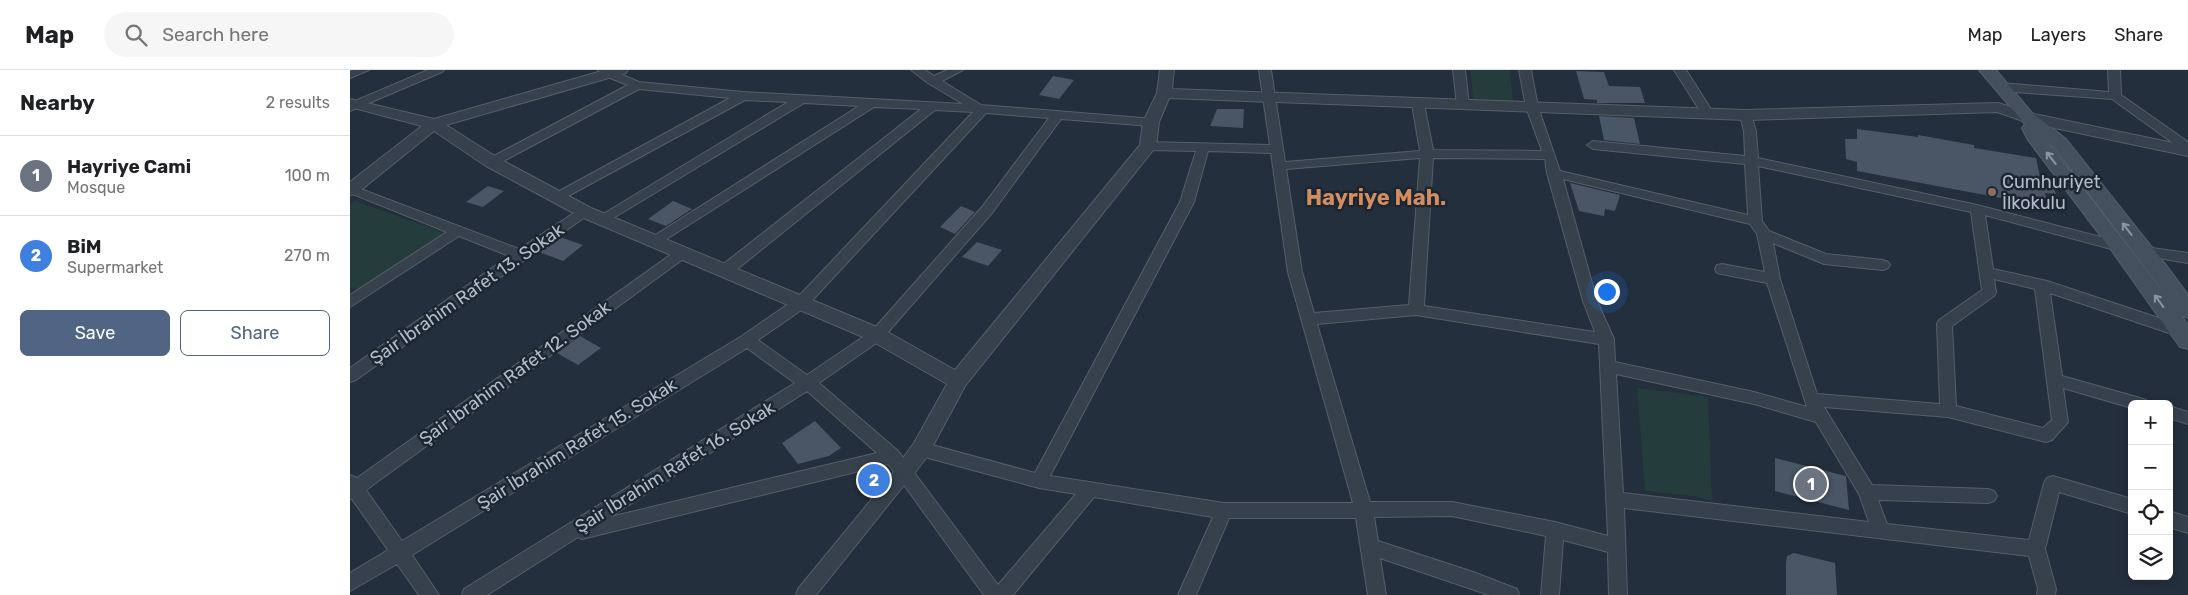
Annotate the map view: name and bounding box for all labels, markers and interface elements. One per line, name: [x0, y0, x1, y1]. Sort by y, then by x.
search box: [104, 12, 454, 57]
text: Map: [25, 21, 74, 49]
icon: search: [122, 21, 150, 49]
text: Search here: [162, 23, 269, 46]
text: Map: [1968, 24, 2003, 46]
text: Layers: [2031, 24, 2086, 46]
text: Share: [2114, 24, 2163, 46]
text: Nearby: [20, 90, 95, 115]
text: 2 results: [266, 93, 330, 112]
one-way arrow: [2046, 151, 2057, 164]
text: Hayriye Cami: [67, 155, 191, 178]
text: 1: [32, 166, 40, 185]
text: 100 m: [285, 166, 330, 185]
place label: Cumhuriyet İlkokulu: [2002, 171, 2101, 214]
text: Mosque: [67, 178, 125, 197]
district label: Hayriye Mah.: [1306, 184, 1446, 211]
marker: Cumhuriyet İlkokulu: [1986, 186, 1998, 198]
street label: Şair İbrahim Rafet 13. Sokak: [366, 218, 569, 369]
one-way arrow: [2122, 223, 2133, 236]
text: BiM: [67, 235, 102, 258]
text: 2: [31, 246, 41, 265]
text: 270 m: [284, 246, 330, 265]
text: Supermarket: [67, 258, 163, 277]
your location: [1594, 279, 1620, 305]
one-way arrow: [2154, 295, 2165, 308]
street label: Şair İbrahim Rafet 12. Sokak: [415, 296, 616, 450]
button: Save: [20, 310, 170, 356]
button: Share: [180, 310, 330, 356]
street label: Şair İbrahim Rafet 15. Sokak: [473, 373, 681, 515]
street label: Şair İbrahim Rafet 16. Sokak: [571, 396, 780, 538]
map controls: [2128, 400, 2173, 580]
button: +: [2128, 400, 2173, 445]
button: −: [2128, 445, 2173, 490]
pin: 2: [858, 461, 890, 499]
pin: 1: [1795, 465, 1827, 503]
button: locate: [2128, 490, 2173, 535]
button: layers: [2128, 535, 2173, 580]

